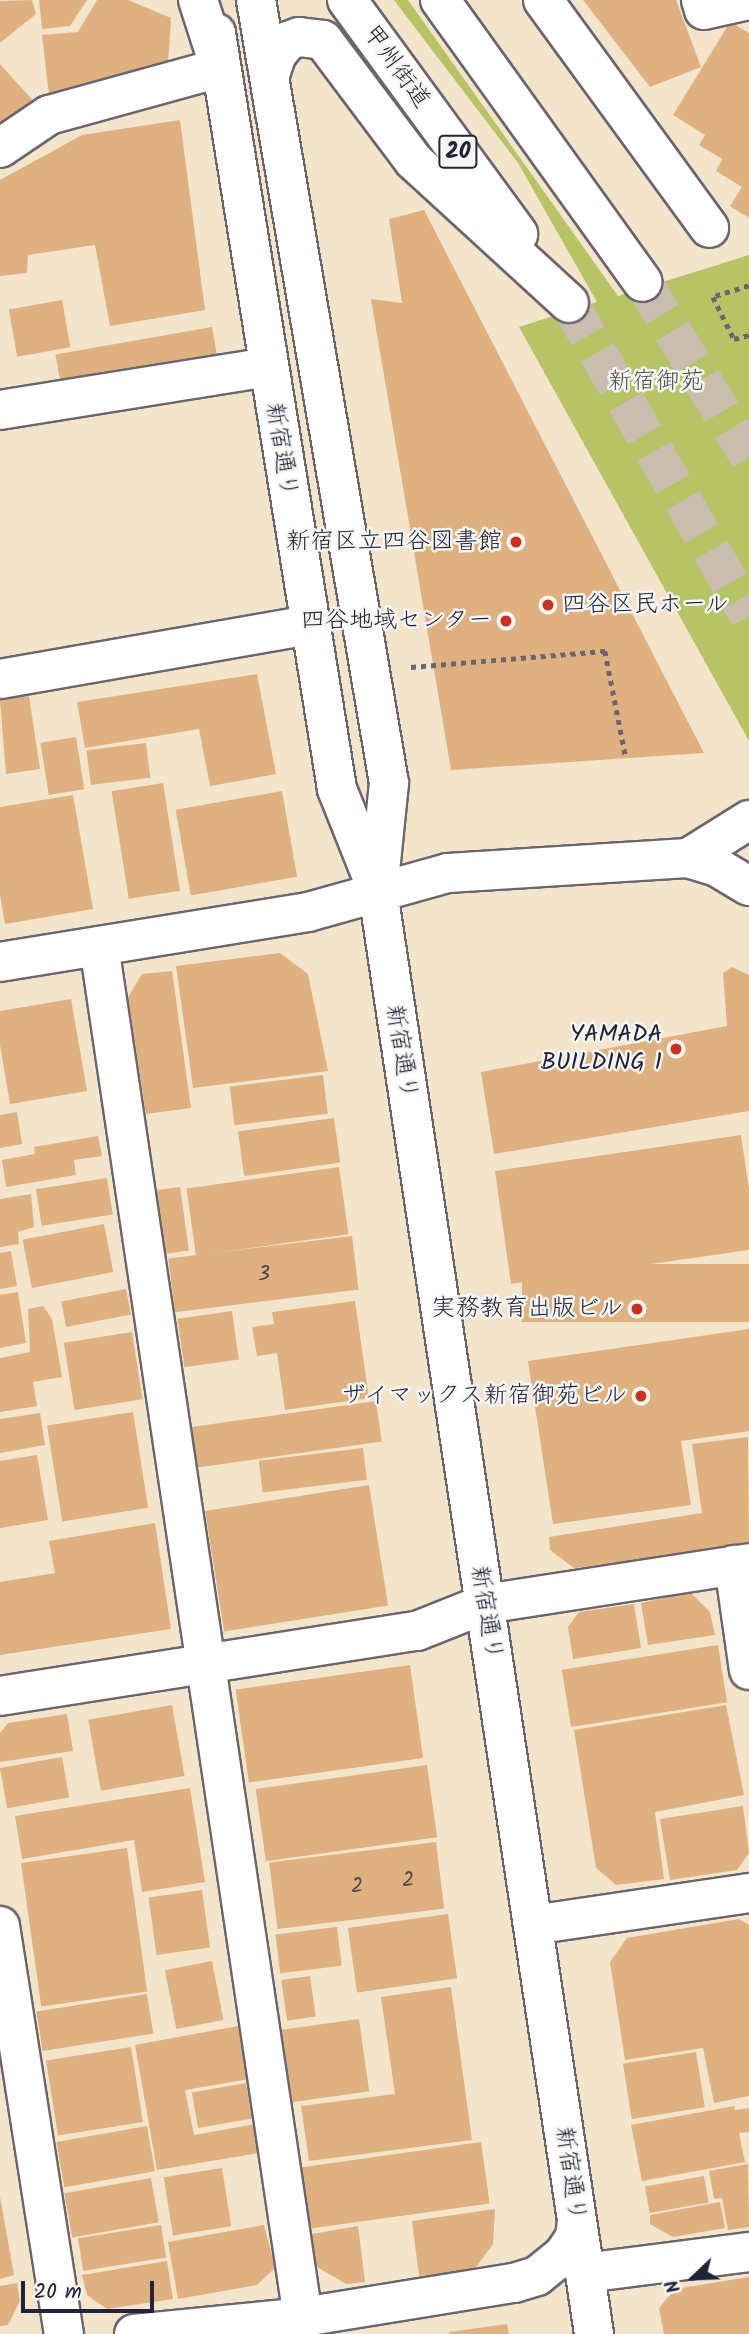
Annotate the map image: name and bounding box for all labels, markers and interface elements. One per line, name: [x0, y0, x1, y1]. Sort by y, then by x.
street label: 甲州街道: [356, 20, 436, 114]
road number: 20: [437, 132, 479, 172]
park label: 新宿御苑: [608, 368, 704, 396]
street label: 新宿通り: [259, 400, 303, 500]
place label: 新宿区立四谷図書館: [286, 528, 502, 556]
marker: 新宿区立四谷図書館: [508, 534, 524, 550]
place label: 四谷区民ホール: [562, 591, 730, 619]
marker: 四谷区民ホール: [540, 597, 556, 613]
place label: 四谷地域センター: [300, 607, 492, 635]
marker: 四谷地域センター: [498, 613, 514, 629]
street label: 新宿通り: [379, 1002, 423, 1102]
place label: YAMADA BUILDING 1: [541, 1021, 662, 1077]
marker: YAMADA BUILDING 1: [668, 1041, 684, 1057]
house number: 3: [258, 1262, 270, 1288]
place label: 実務教育出版ビル: [431, 1295, 623, 1323]
marker: 実務教育出版ビル: [629, 1301, 645, 1317]
place label: ザイマックス新宿御苑ビル: [339, 1382, 627, 1410]
marker: ザイマックス新宿御苑ビル: [633, 1388, 649, 1404]
street label: 新宿通り: [464, 1563, 508, 1663]
house number: 2: [402, 1868, 414, 1894]
house number: 2: [351, 1874, 363, 1900]
street label: 新宿通り: [549, 2124, 591, 2224]
north arrow: [658, 2243, 728, 2313]
scale bar: [24, 2268, 158, 2312]
text: N: [658, 2275, 690, 2298]
text: 20 m: [34, 2276, 82, 2309]

